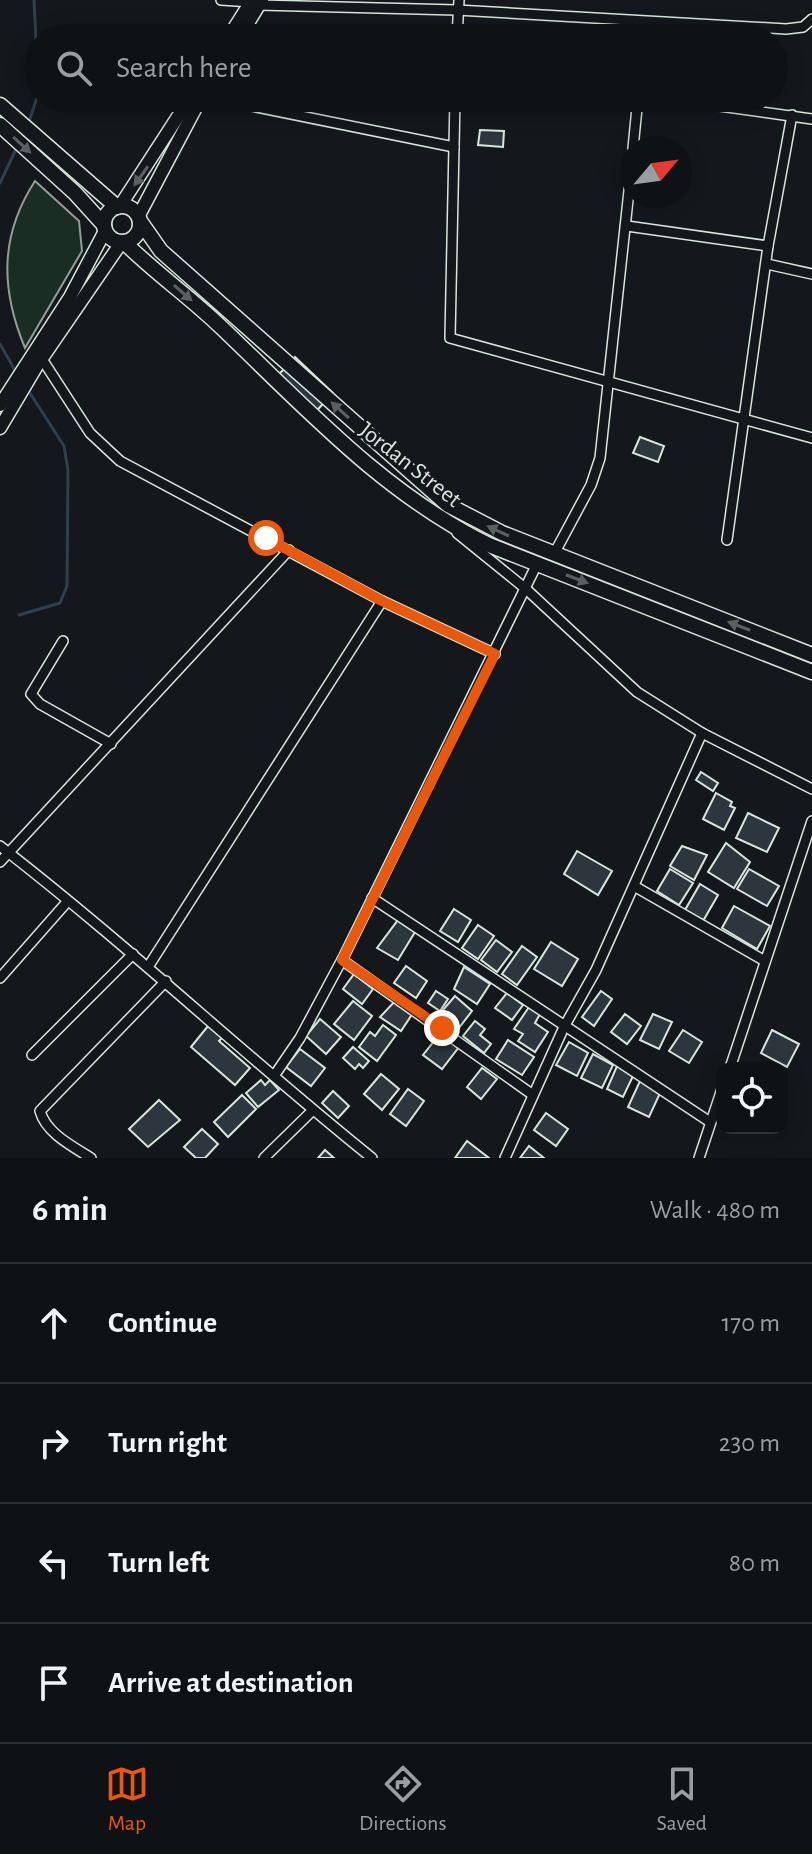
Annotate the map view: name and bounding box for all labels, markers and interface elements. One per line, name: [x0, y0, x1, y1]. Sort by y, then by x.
search box: [24, 24, 788, 112]
icon: search: [52, 46, 96, 90]
text: Search here: [116, 53, 252, 83]
one-way arrow: [12, 136, 31, 154]
north arrow: [620, 136, 692, 208]
one-way arrow: [133, 166, 149, 186]
one-way arrow: [173, 284, 193, 301]
one-way arrow: [330, 402, 349, 420]
street label: Jordan Street: [354, 418, 466, 512]
route start: [248, 520, 284, 556]
one-way arrow: [486, 524, 509, 538]
one-way arrow: [565, 573, 589, 586]
one-way arrow: [727, 620, 751, 633]
route end: [424, 1010, 460, 1046]
map controls: [716, 1062, 788, 1134]
button: locate: [716, 1062, 788, 1134]
text: 6 min: [32, 1193, 108, 1227]
text: Walk · 480 m: [650, 1197, 780, 1223]
icon: ahead: [32, 1301, 76, 1345]
text: Continue: [108, 1308, 217, 1338]
text: 170 m: [721, 1310, 780, 1336]
icon: right: [32, 1421, 76, 1465]
text: Turn right: [108, 1428, 227, 1458]
text: 230 m: [719, 1430, 780, 1456]
icon: left: [32, 1541, 76, 1585]
text: Turn left: [108, 1548, 209, 1578]
text: 80 m: [729, 1550, 780, 1576]
icon: arrive: [32, 1661, 76, 1705]
text: Arrive at destination: [108, 1668, 354, 1698]
tab: Map: [105, 1762, 149, 1836]
tab: Directions: [359, 1762, 447, 1836]
tab: Saved: [657, 1762, 707, 1836]

